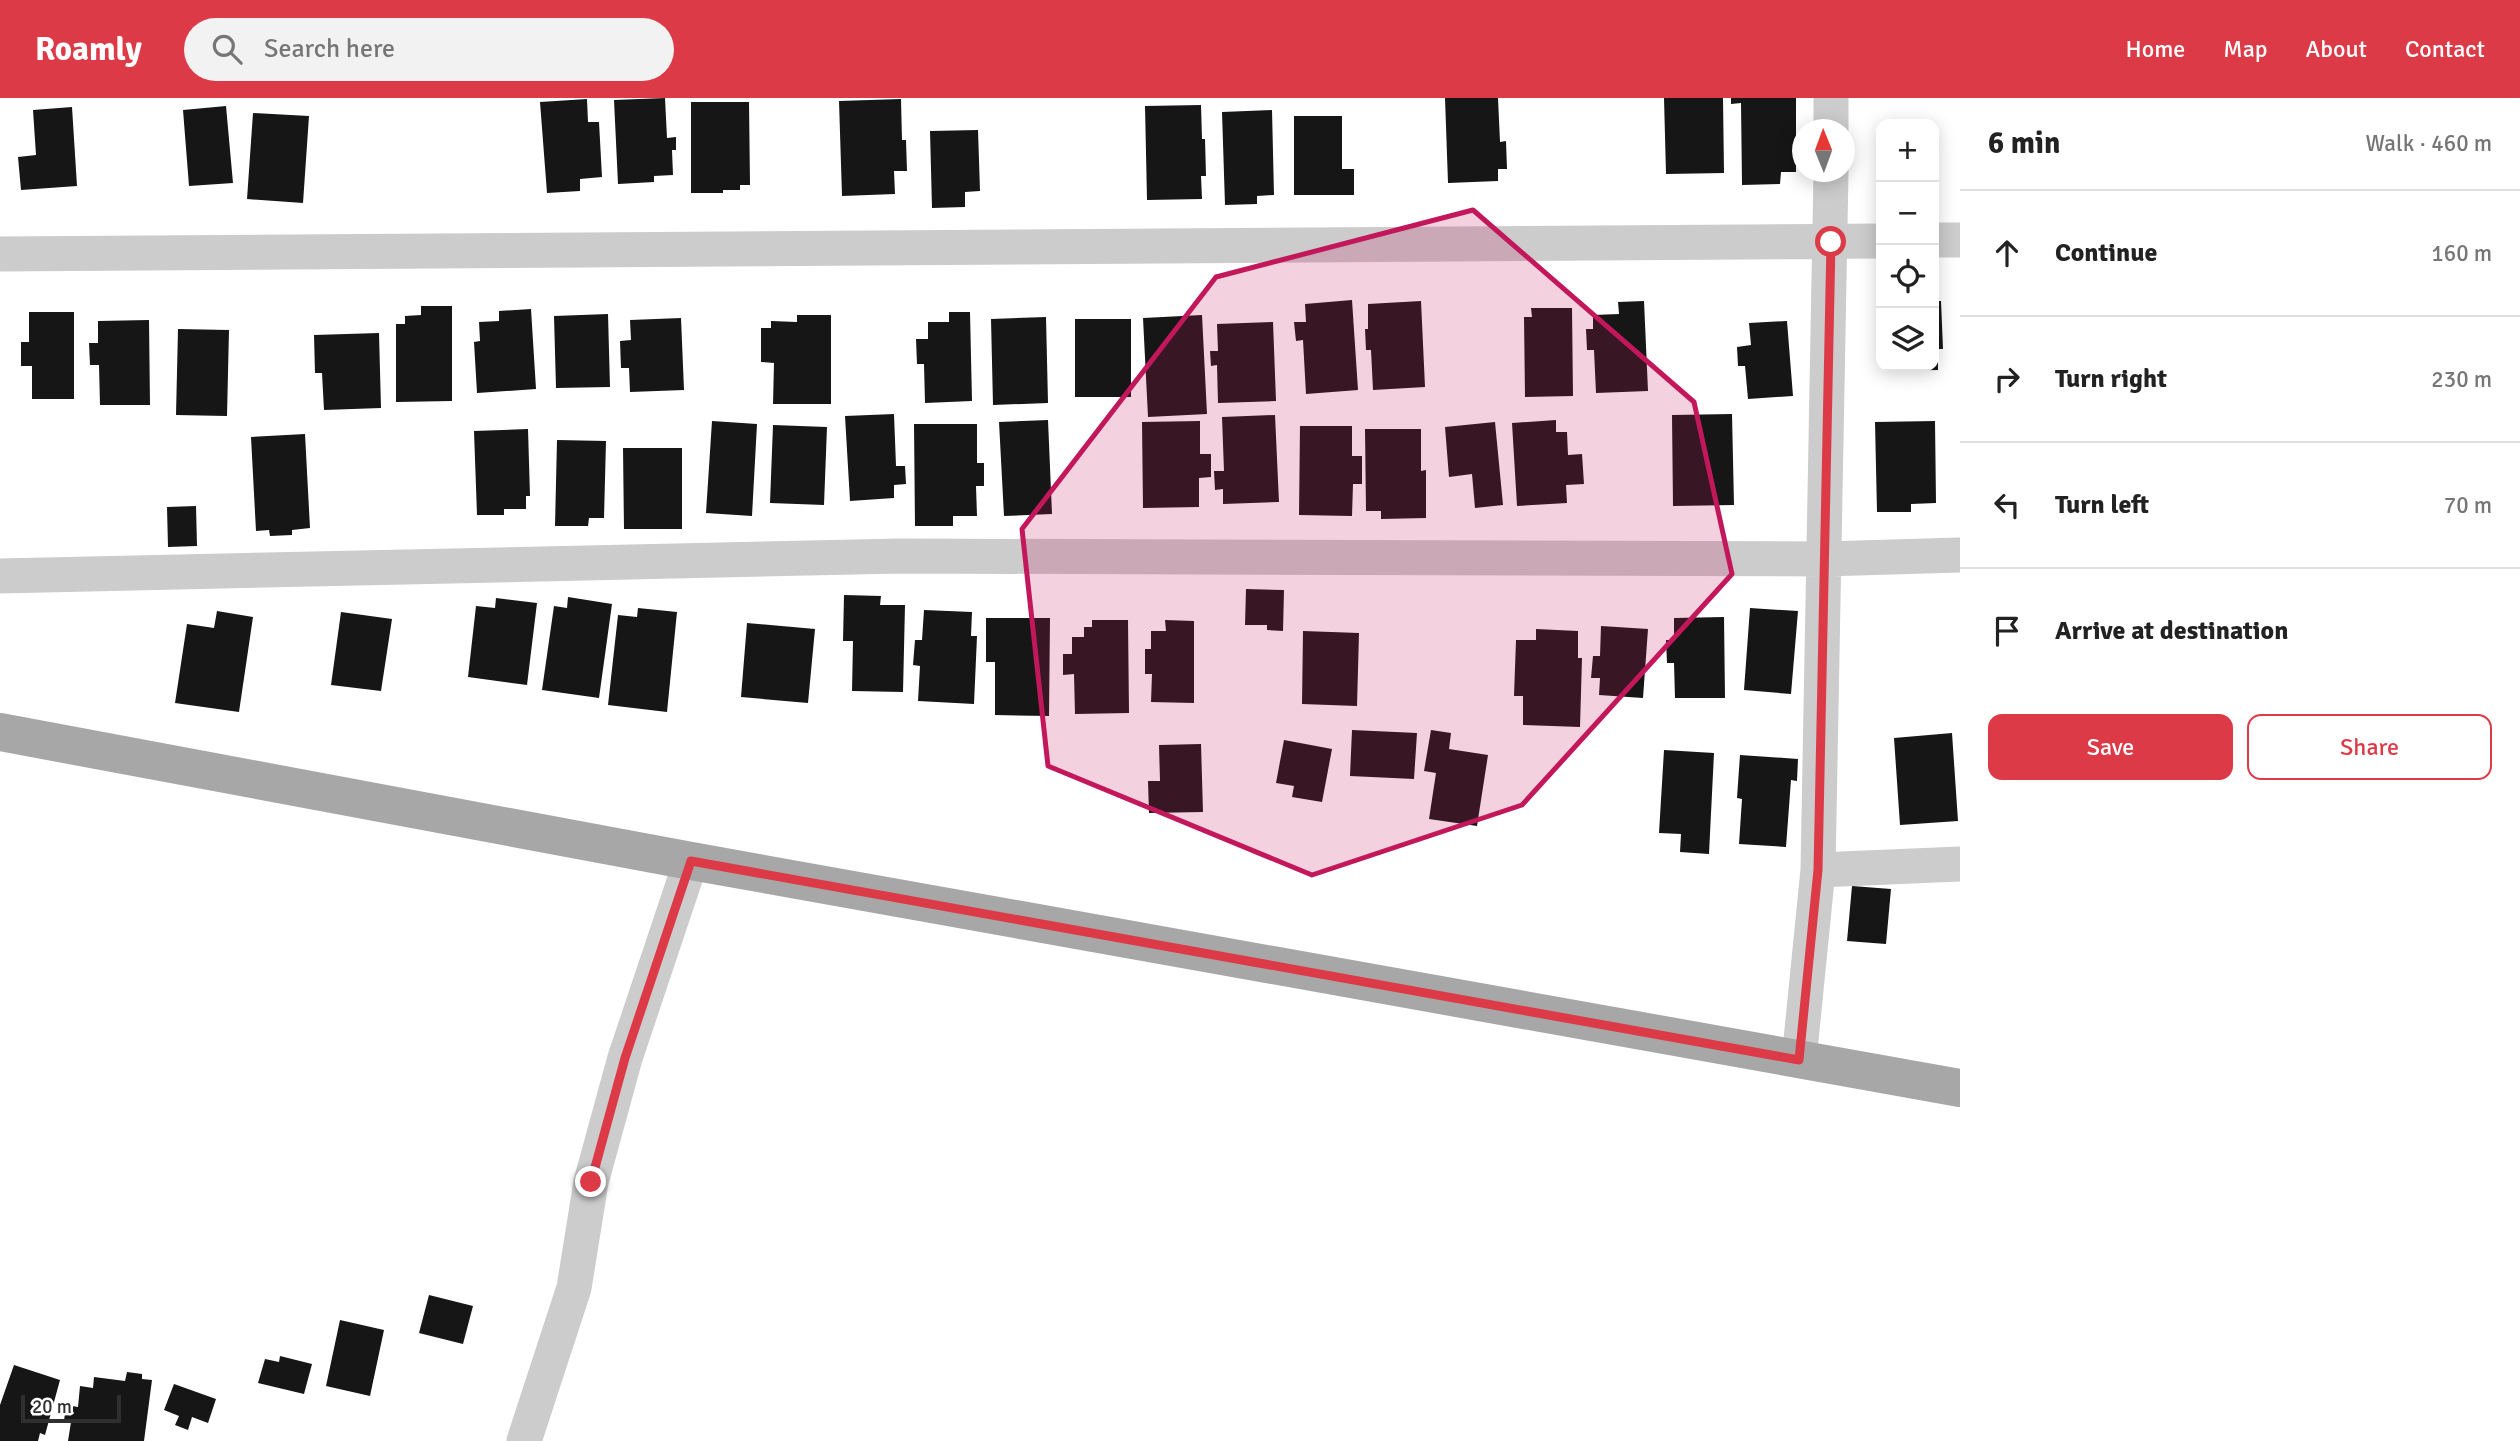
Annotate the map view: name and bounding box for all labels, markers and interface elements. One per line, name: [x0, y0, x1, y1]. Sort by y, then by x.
search box: [184, 18, 674, 81]
text: Roamly: [35, 29, 142, 70]
icon: search: [208, 30, 246, 68]
text: Search here: [264, 33, 395, 65]
text: Home: [2125, 34, 2185, 64]
text: Map: [2223, 34, 2268, 64]
text: About: [2306, 34, 2367, 64]
text: Contact: [2405, 34, 2485, 64]
north arrow: [1792, 119, 1855, 182]
map controls: [1876, 119, 1939, 371]
button: +: [1876, 119, 1939, 182]
text: 6 min: [1988, 125, 2060, 162]
text: Walk · 460 m: [2366, 129, 2492, 158]
button: −: [1876, 182, 1939, 245]
route start: [1815, 226, 1846, 257]
icon: ahead: [1988, 234, 2026, 272]
text: Continue: [2055, 237, 2157, 269]
text: 160 m: [2431, 239, 2492, 268]
button: locate: [1876, 245, 1939, 308]
button: layers: [1876, 308, 1939, 371]
icon: right: [1988, 360, 2026, 398]
text: Turn right: [2055, 363, 2167, 395]
text: 230 m: [2431, 365, 2492, 394]
icon: left: [1988, 486, 2026, 524]
text: Turn left: [2055, 489, 2149, 521]
text: 70 m: [2444, 491, 2492, 520]
icon: arrive: [1988, 612, 2026, 650]
text: Arrive at destination: [2055, 615, 2288, 647]
button: Save: [1988, 714, 2233, 780]
button: Share: [2247, 714, 2492, 780]
route end: [575, 1166, 606, 1197]
scale bar: [21, 1392, 121, 1424]
text: 20 m: [32, 1395, 72, 1419]

